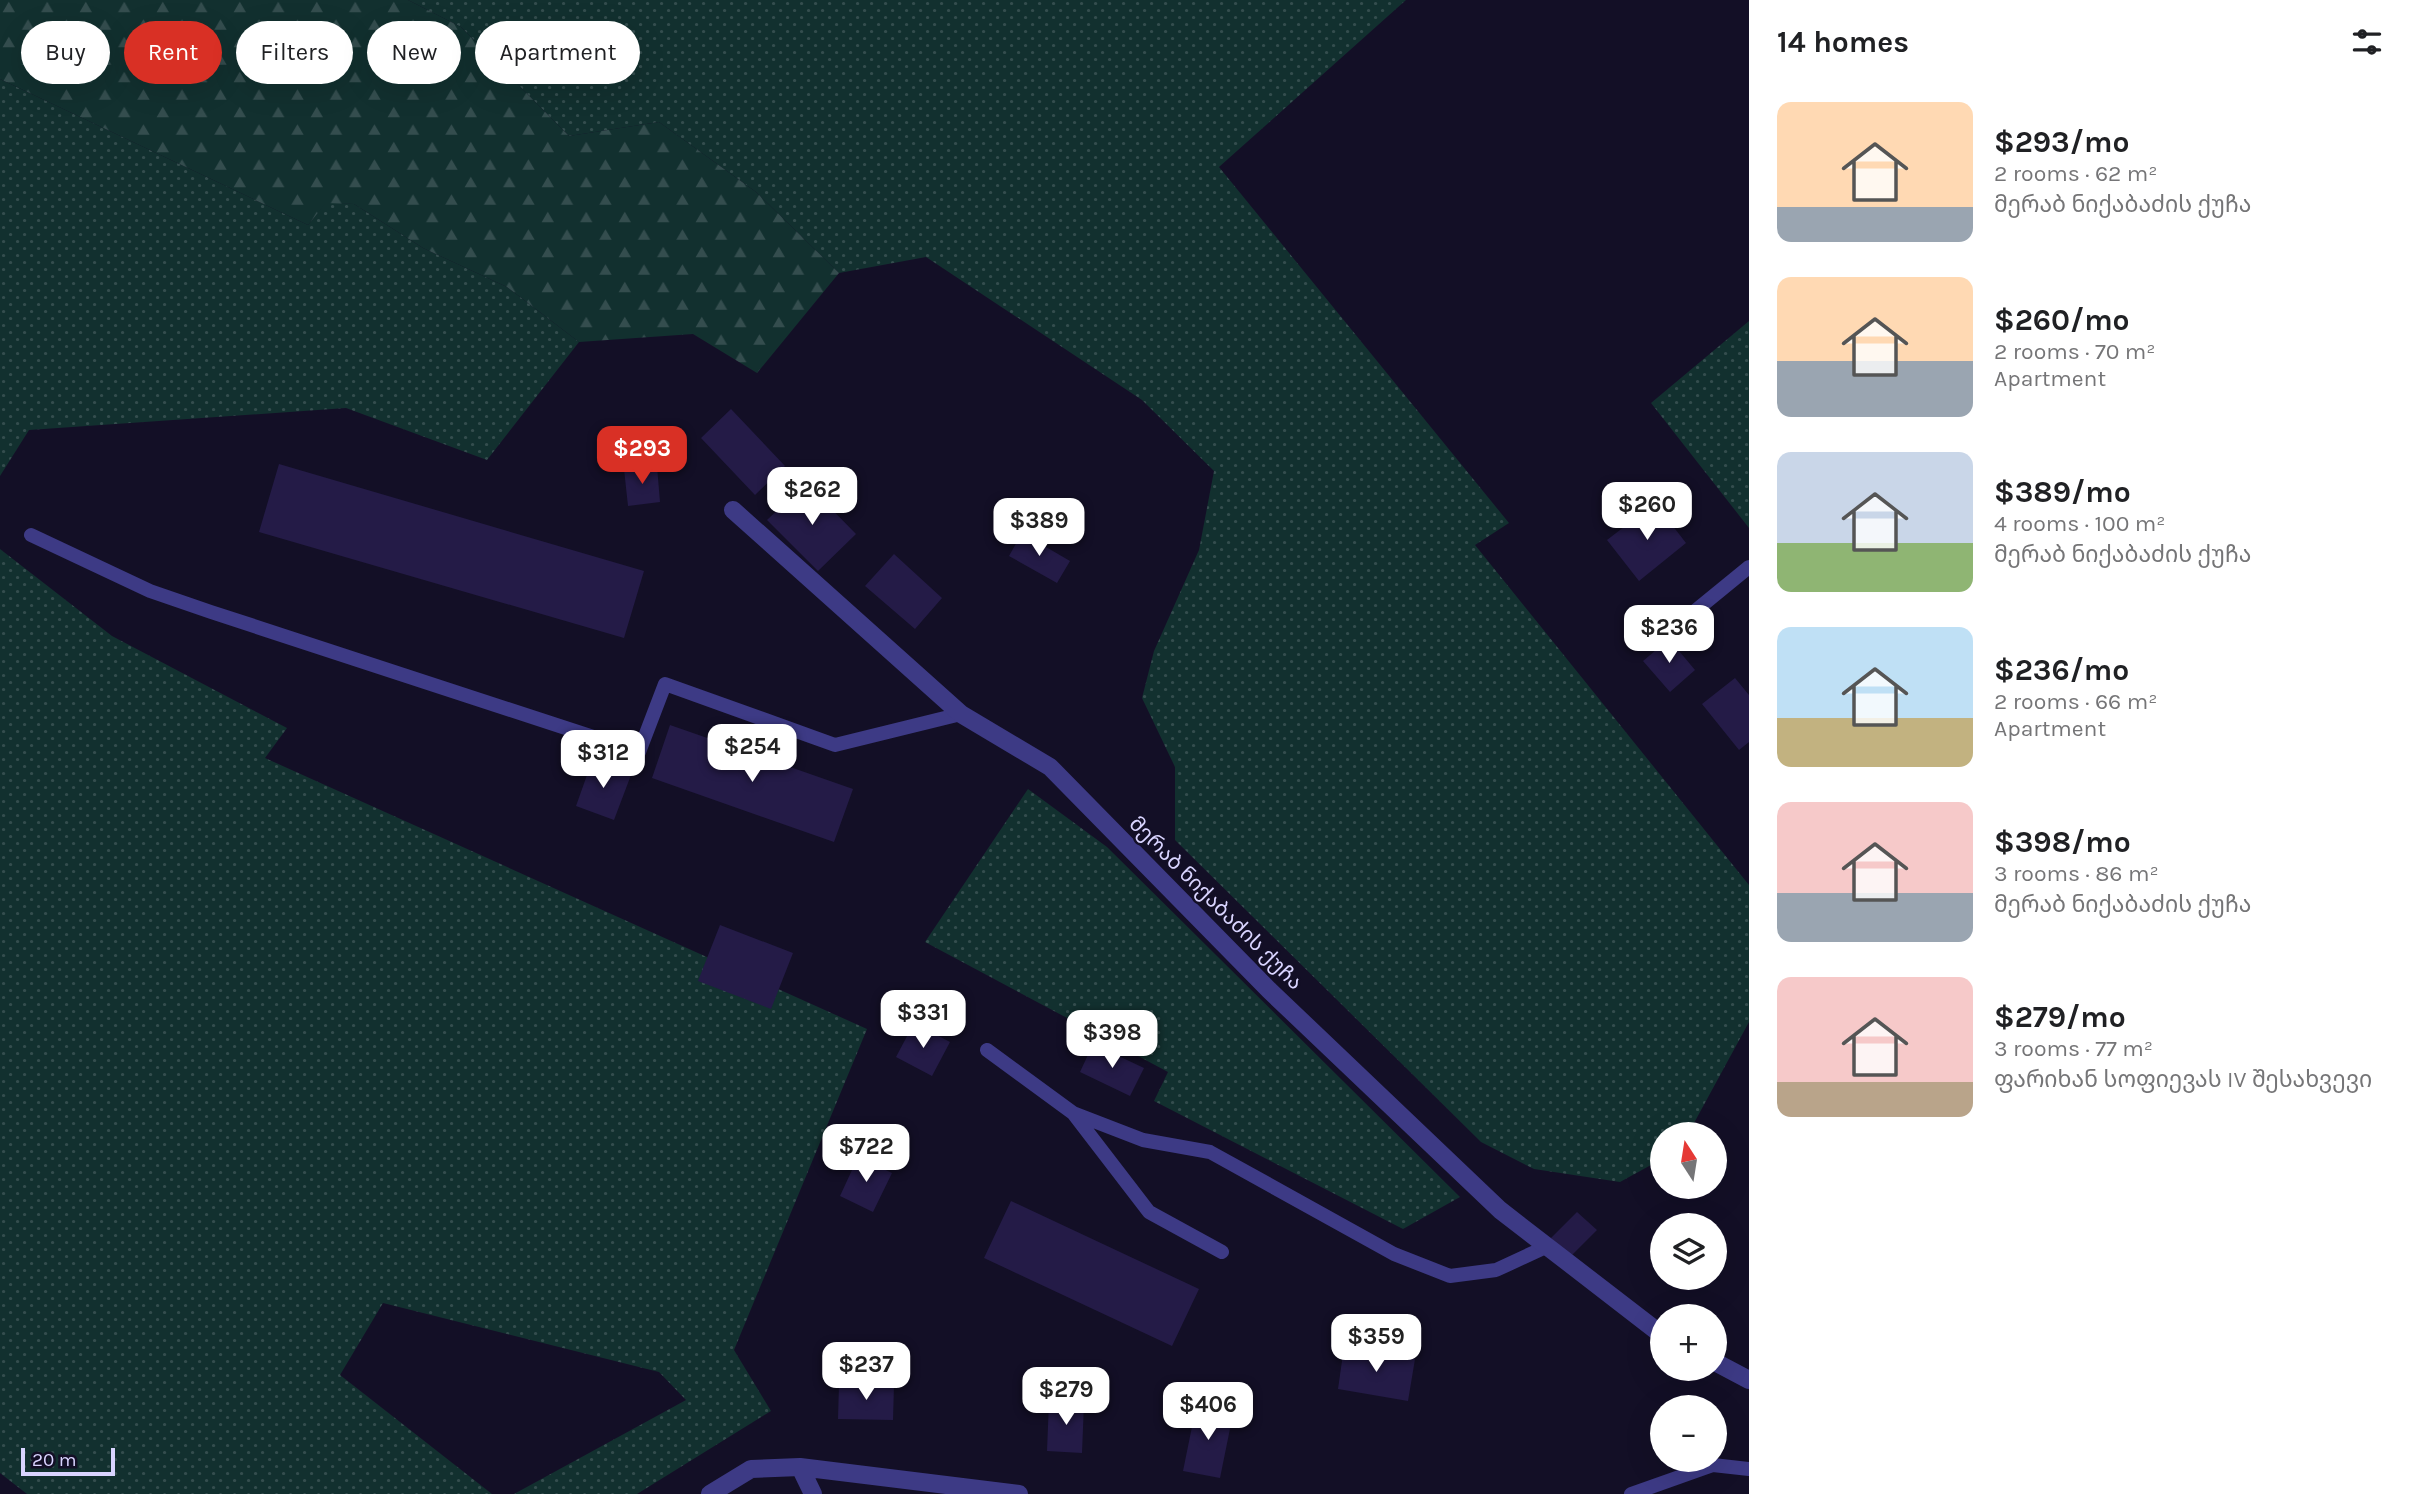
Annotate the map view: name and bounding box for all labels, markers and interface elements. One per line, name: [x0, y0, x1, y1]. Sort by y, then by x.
chip: Buy: [21, 21, 110, 84]
chip: Rent: [124, 21, 222, 84]
chip: Filters: [236, 21, 353, 84]
chip: New: [367, 21, 461, 84]
chip: Apartment: [475, 21, 640, 84]
icon: filters: [2348, 23, 2386, 61]
text: 14 homes: [1777, 24, 1909, 60]
text: $293/mo: [1994, 124, 2129, 160]
icon: home: [1833, 130, 1917, 214]
text: 2 rooms · 62 m²: [1994, 160, 2158, 187]
text: მერაბ ნიქაბაძის ქუჩა: [1994, 191, 2251, 218]
text: $260/mo: [1994, 302, 2130, 338]
icon: home: [1833, 305, 1917, 389]
text: 2 rooms · 70 m²: [1994, 338, 2156, 365]
text: Apartment: [1994, 365, 2106, 392]
pin: $293: [601, 426, 683, 486]
text: $293: [613, 435, 671, 462]
pin: $262: [771, 468, 853, 527]
text: $389/mo: [1994, 474, 2131, 510]
text: $262: [783, 476, 841, 503]
icon: home: [1833, 480, 1917, 564]
pin: $260: [1606, 482, 1688, 542]
text: $260: [1618, 491, 1676, 518]
pin: $389: [998, 498, 1080, 558]
text: $389: [1009, 507, 1069, 534]
text: 4 rooms · 100 m²: [1994, 510, 2166, 537]
text: მერაბ ნიქაბაძის ქუჩა: [1994, 541, 2251, 568]
pin: $236: [1628, 606, 1710, 665]
text: $236: [1640, 614, 1698, 641]
text: $236/mo: [1994, 652, 2129, 688]
icon: home: [1833, 655, 1917, 739]
text: 2 rooms · 66 m²: [1994, 688, 2157, 715]
text: Apartment: [1994, 715, 2106, 742]
pin: $254: [711, 724, 793, 784]
pin: $312: [562, 730, 644, 790]
text: $254: [724, 733, 780, 760]
text: $312: [577, 739, 629, 766]
street label: მერაბ ნიქაბაძის ქუჩა: [1124, 811, 1308, 995]
text: $398/mo: [1994, 824, 2131, 860]
icon: home: [1833, 830, 1917, 914]
text: 3 rooms · 86 m²: [1994, 860, 2159, 887]
text: მერაბ ნიქაბაძის ქუჩა: [1994, 891, 2251, 918]
pin: $331: [882, 990, 964, 1050]
text: $331: [897, 999, 949, 1026]
text: $279/mo: [1994, 999, 2126, 1035]
icon: home: [1833, 1005, 1917, 1089]
pin: $398: [1071, 1010, 1153, 1070]
text: $398: [1082, 1019, 1142, 1046]
text: 3 rooms · 77 m²: [1994, 1035, 2153, 1062]
text: ფარიხან სოფიევას IV შესახვევი: [1994, 1066, 2372, 1093]
north arrow: [1650, 1122, 1727, 1199]
map controls: [1650, 1122, 1727, 1472]
pin: $722: [825, 1124, 907, 1184]
text: $722: [838, 1133, 894, 1160]
button: layers: [1650, 1213, 1727, 1290]
button: +: [1650, 1304, 1727, 1381]
pin: $359: [1335, 1314, 1417, 1374]
text: $359: [1347, 1323, 1405, 1350]
pin: $237: [825, 1342, 907, 1402]
text: $237: [838, 1351, 894, 1378]
pin: $279: [1025, 1368, 1107, 1427]
text: $279: [1038, 1376, 1094, 1403]
pin: $406: [1167, 1382, 1249, 1442]
text: $406: [1179, 1391, 1237, 1418]
button: −: [1650, 1395, 1727, 1472]
scale bar: [21, 1445, 116, 1477]
text: 20 m: [32, 1449, 77, 1471]

